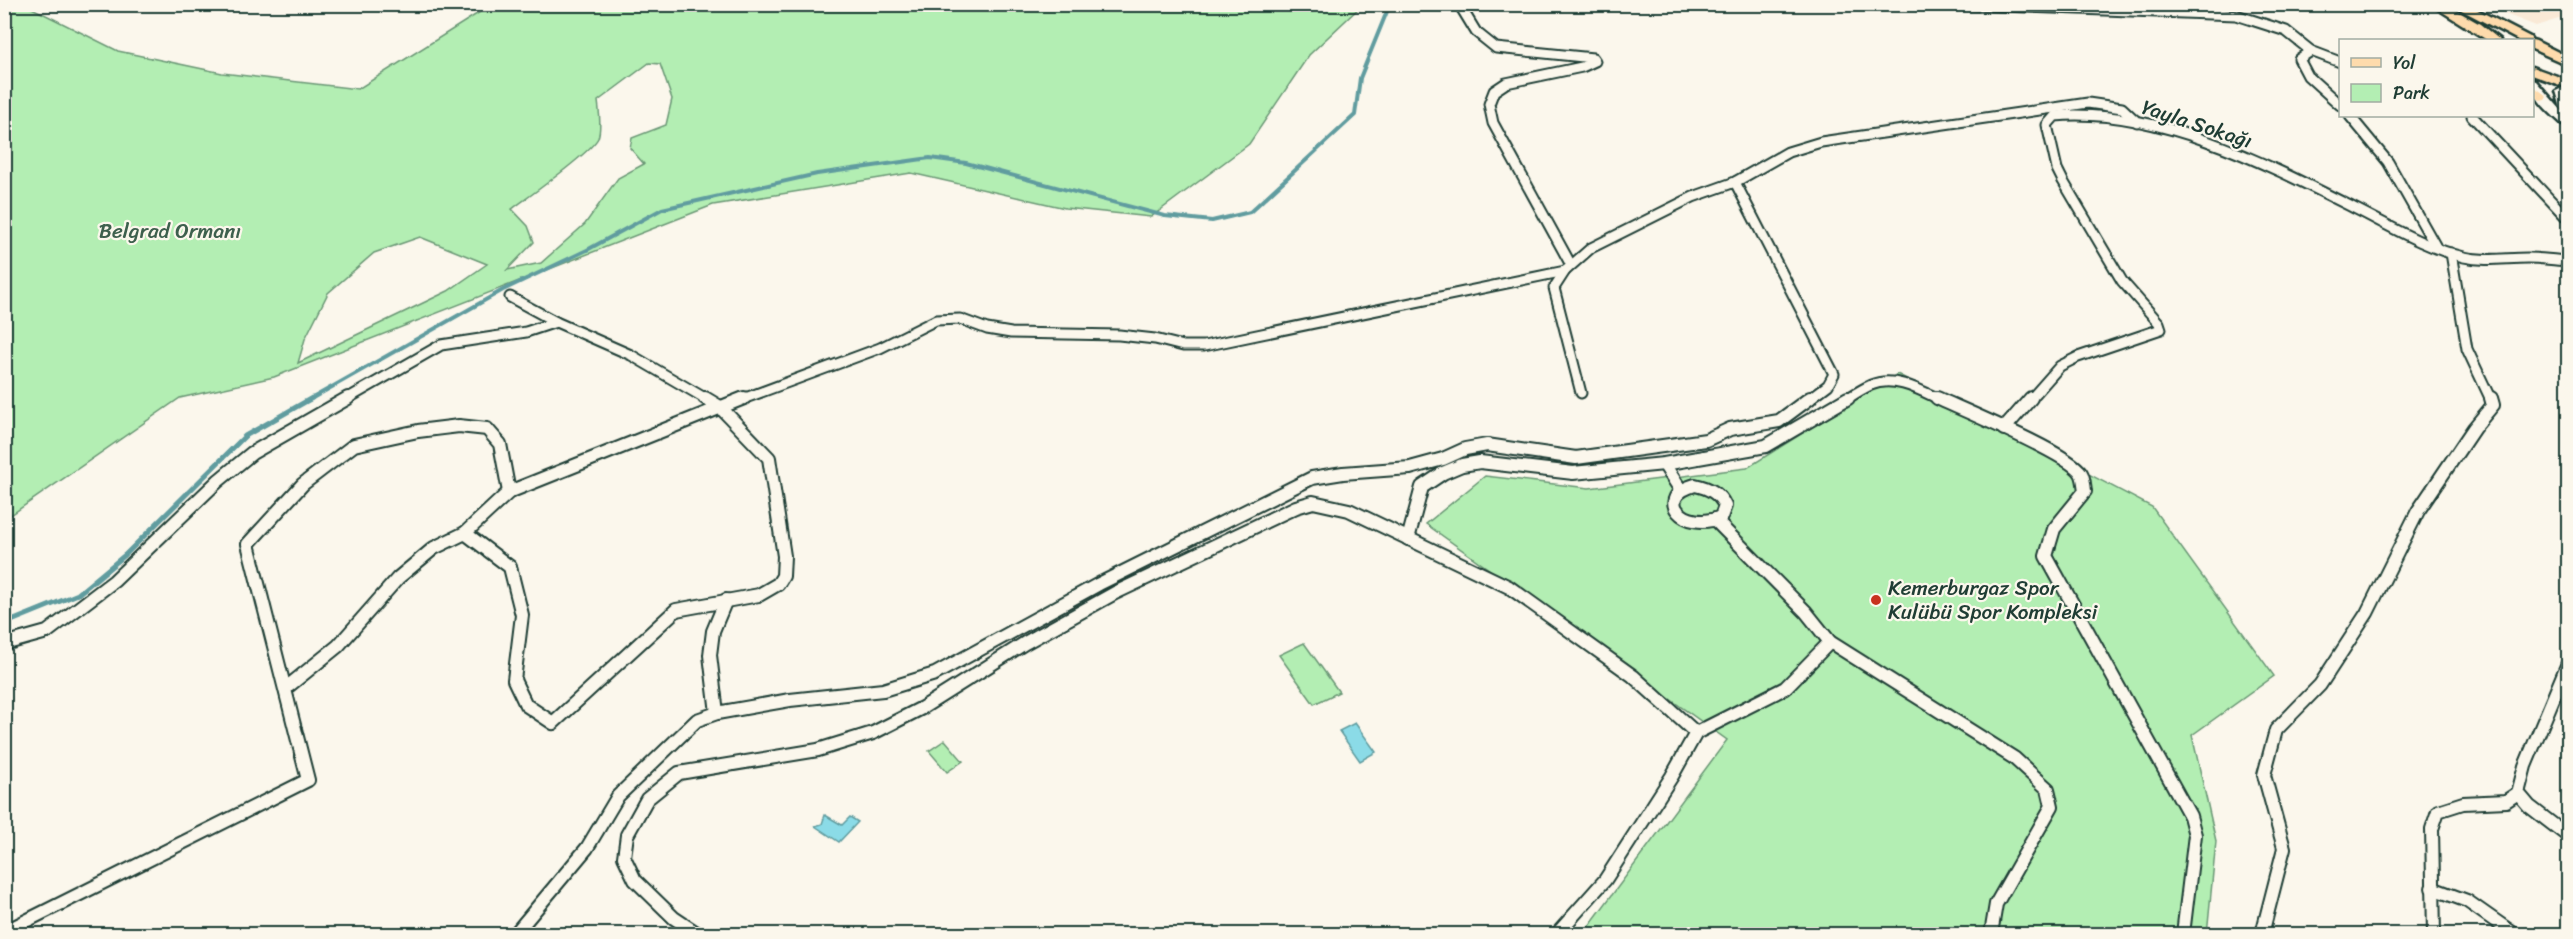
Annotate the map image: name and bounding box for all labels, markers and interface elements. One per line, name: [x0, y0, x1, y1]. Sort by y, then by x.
legend: [2339, 39, 2534, 117]
text: Yol: [2393, 47, 2416, 79]
text: Park: [2393, 77, 2430, 109]
street label: Yayla Sokağı: [2137, 88, 2257, 160]
park label: Belgrad Ormanı: [99, 212, 241, 250]
place label: Kemerburgaz Spor Kulübü Spor Kompleksi: [1888, 569, 2098, 631]
marker: Kemerburgaz Spor Kulübü Spor Kompleksi: [1869, 593, 1883, 607]

